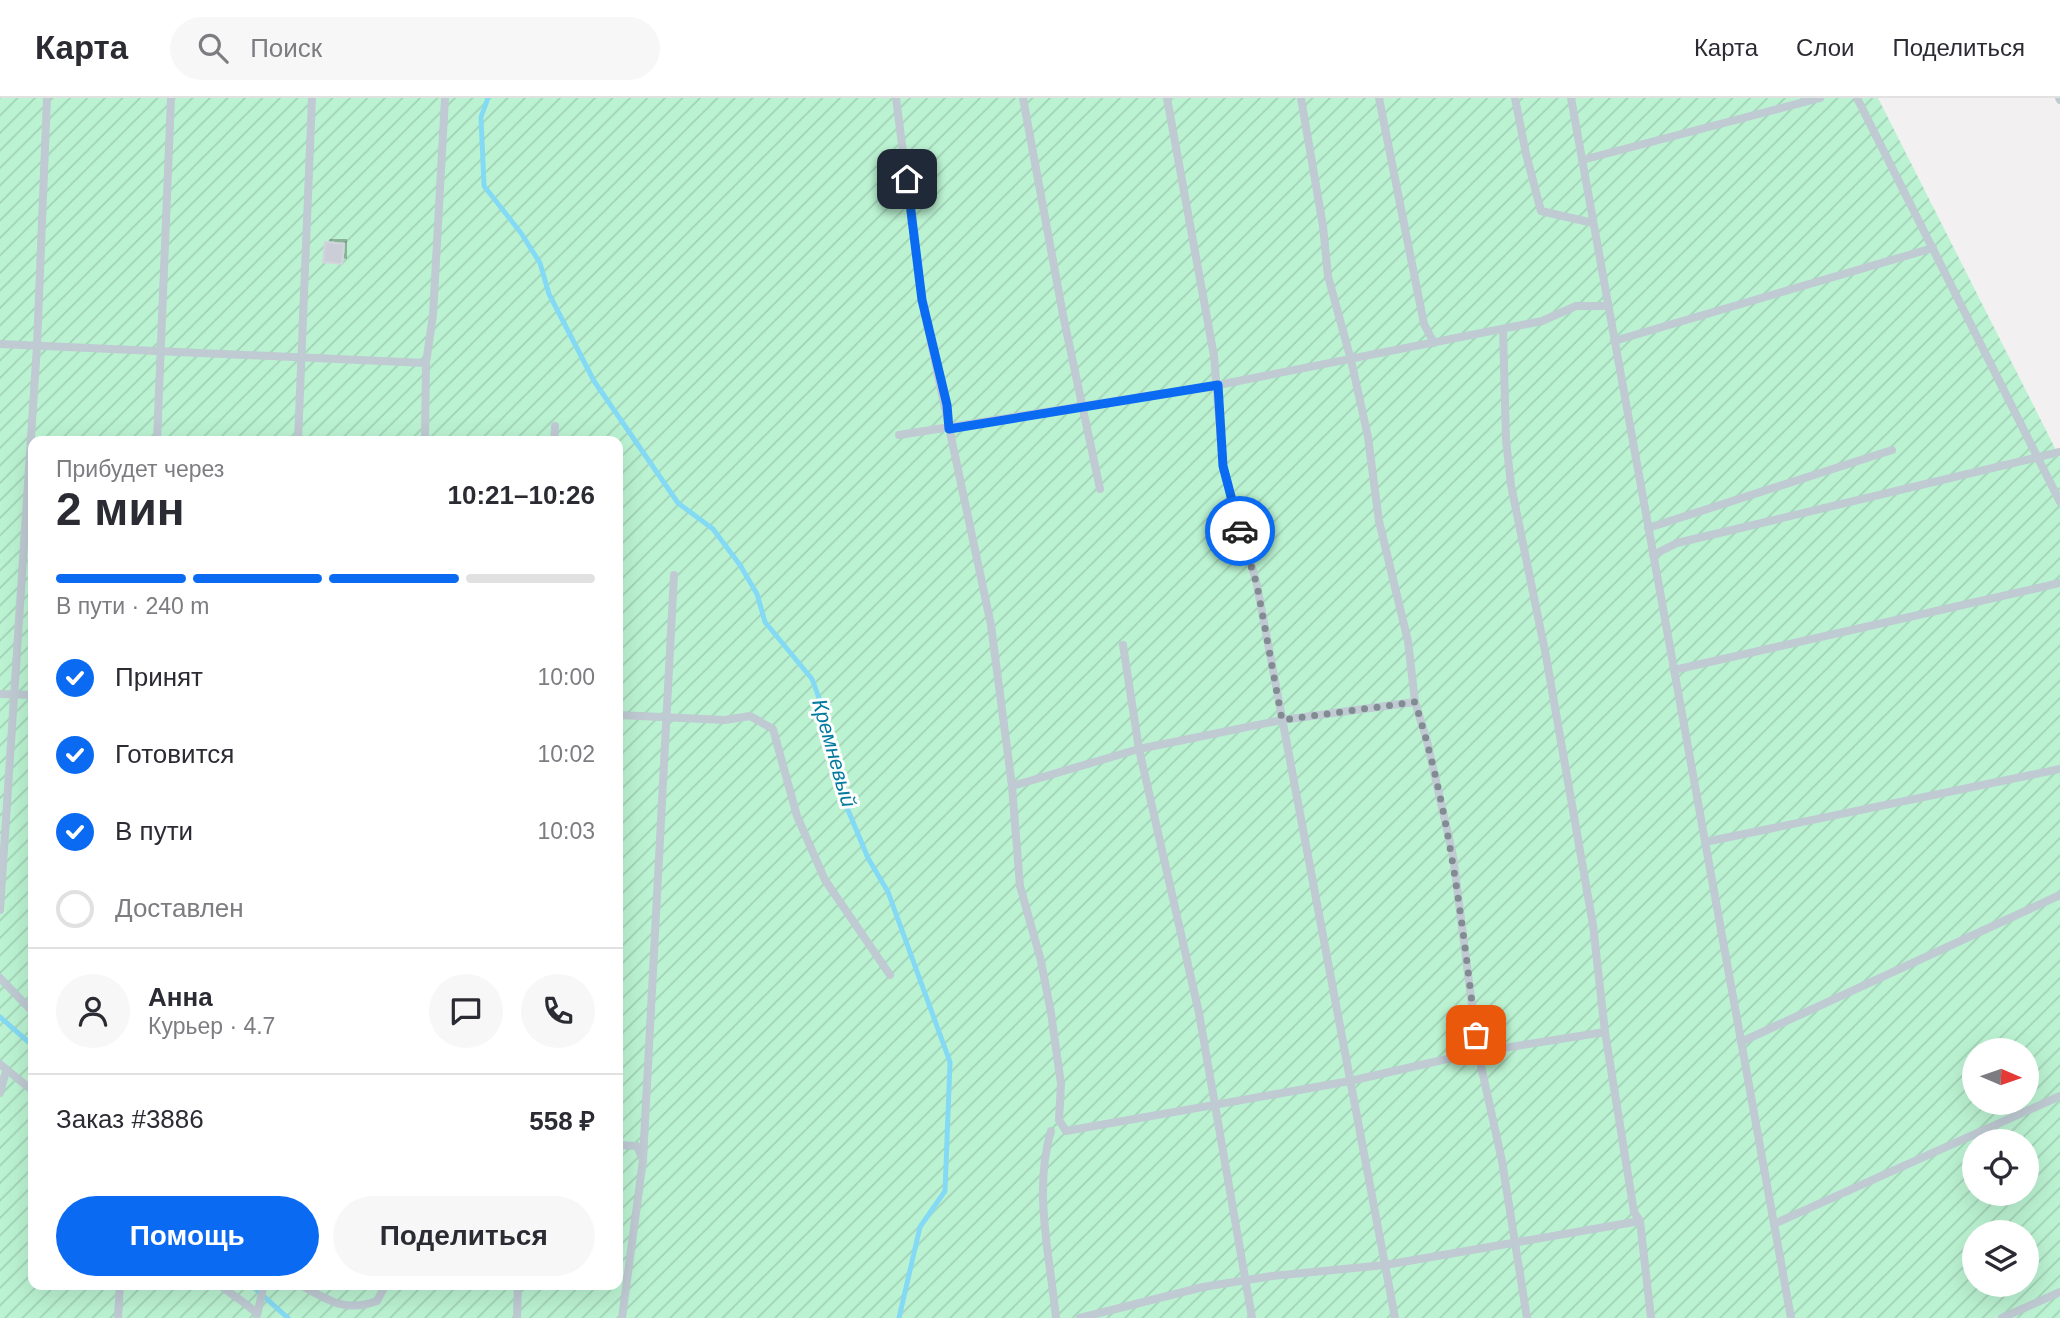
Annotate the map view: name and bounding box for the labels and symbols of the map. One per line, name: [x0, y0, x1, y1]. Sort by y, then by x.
pin: [877, 149, 937, 209]
courier: [1205, 496, 1275, 566]
water label: Кремневый: [808, 696, 861, 810]
pin: [1446, 1005, 1506, 1065]
north arrow: [1962, 1038, 2039, 1115]

